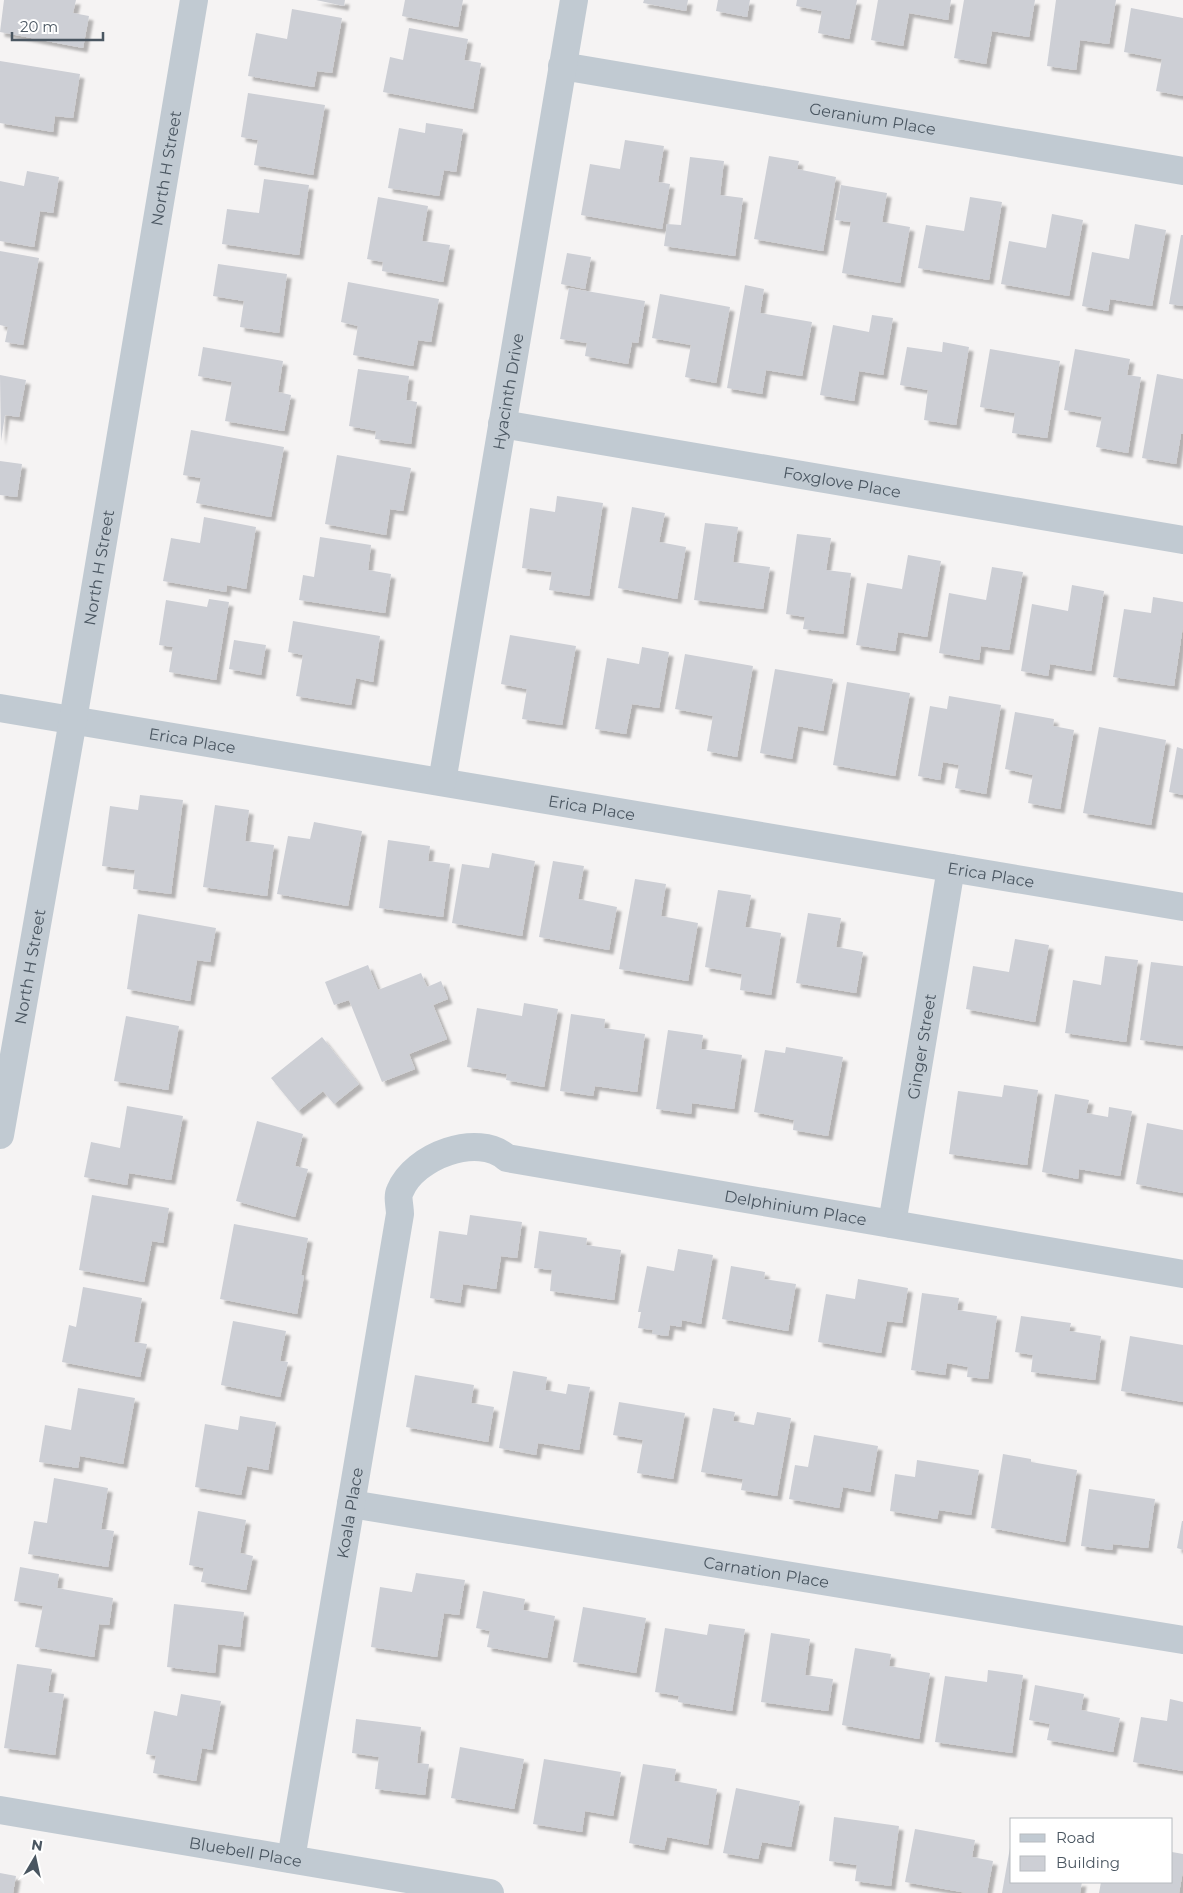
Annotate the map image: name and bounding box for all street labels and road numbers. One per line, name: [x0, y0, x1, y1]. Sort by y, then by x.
street label: Geranium Place: [808, 99, 937, 139]
street label: North H Street: [147, 108, 185, 227]
street label: Hyacinth Drive: [489, 332, 528, 452]
street label: Foxglove Place: [782, 463, 902, 502]
street label: North H Street: [80, 508, 118, 627]
street label: Erica Place: [147, 724, 237, 757]
street label: Erica Place: [547, 791, 636, 825]
street label: Erica Place: [946, 859, 1036, 892]
street label: North H Street: [11, 907, 50, 1026]
street label: Ginger Street: [904, 992, 940, 1101]
street label: Delphinium Place: [723, 1186, 868, 1230]
street label: Koala Place: [333, 1466, 367, 1560]
street label: Carnation Place: [702, 1553, 831, 1592]
street label: Bluebell Place: [188, 1833, 303, 1871]

